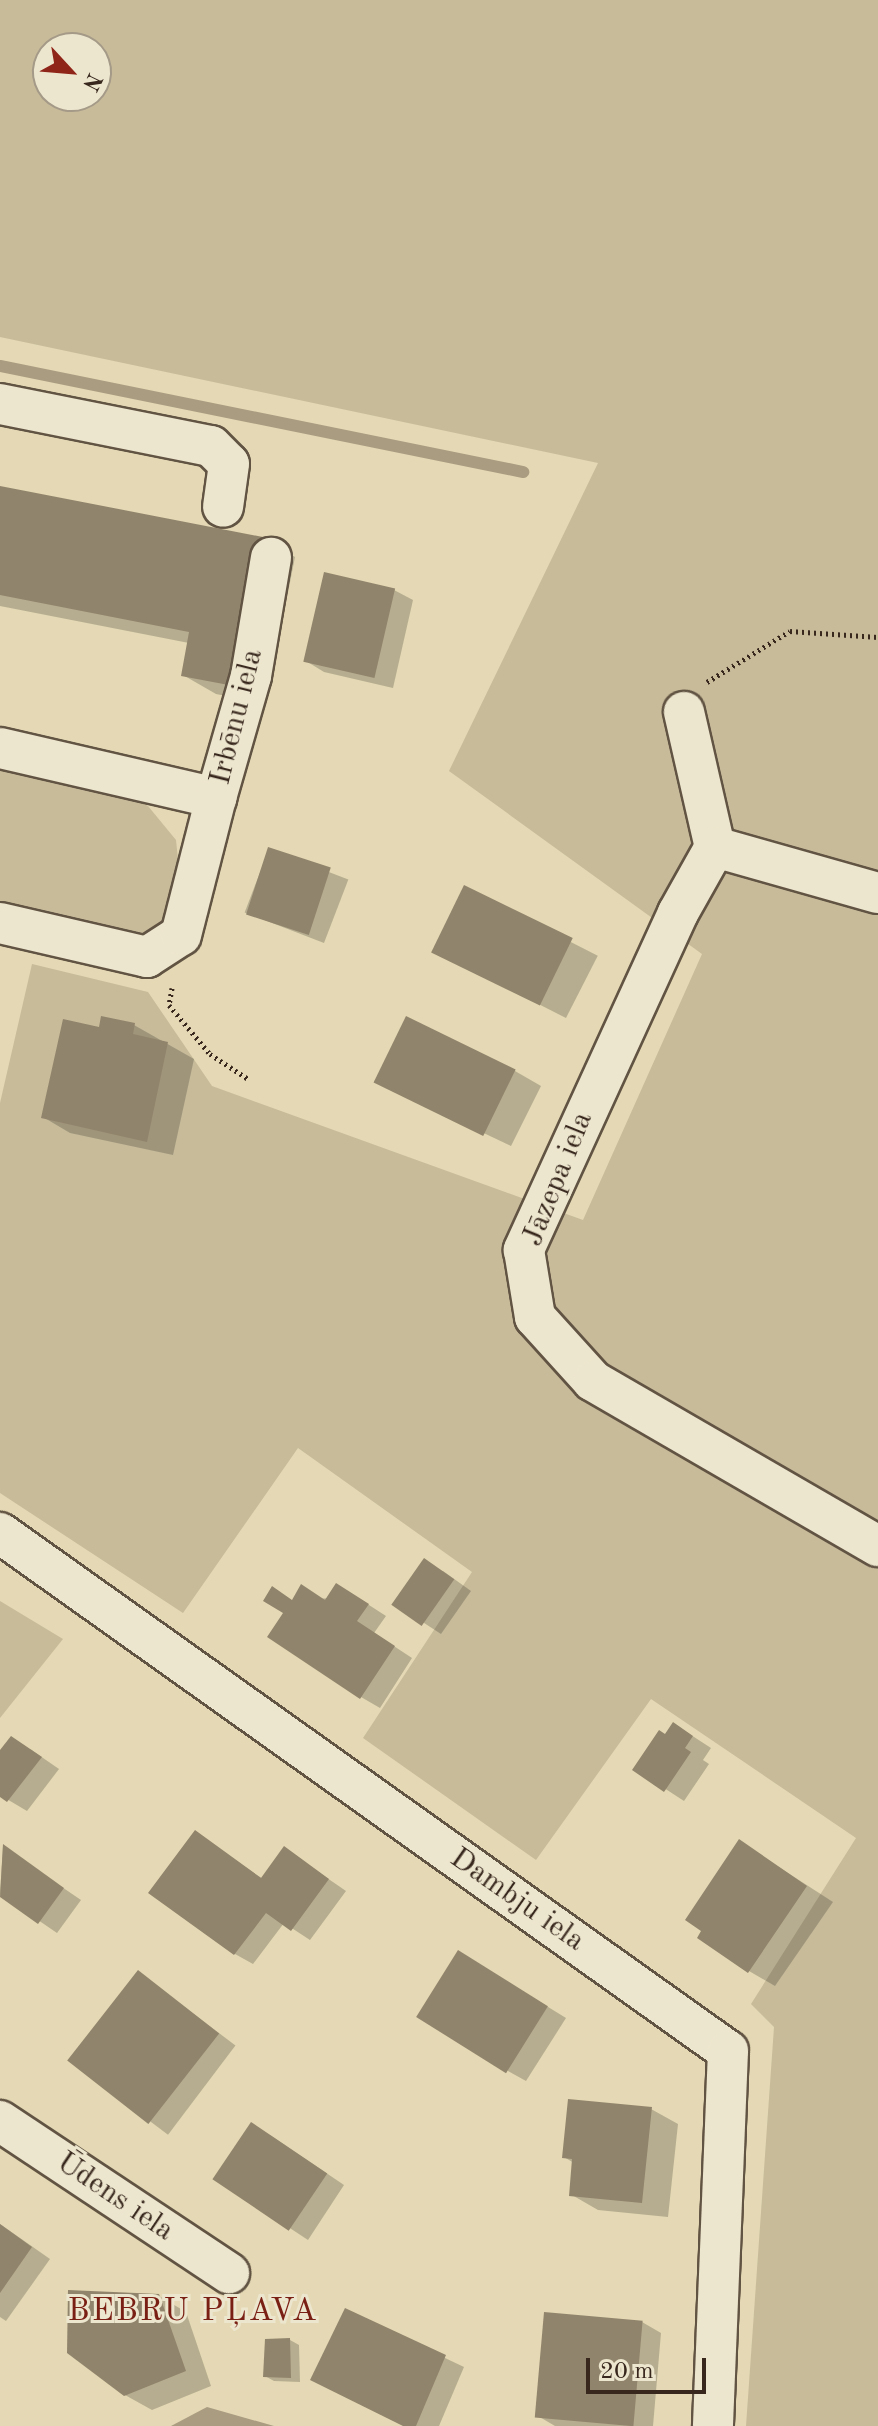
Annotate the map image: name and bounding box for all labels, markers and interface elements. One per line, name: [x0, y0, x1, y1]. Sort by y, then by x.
north arrow: [32, 32, 112, 112]
text: N: [78, 69, 105, 94]
street label: Irbēnu iela: [203, 645, 271, 789]
street label: Jāzepa iela: [515, 1107, 601, 1251]
street label: Dambju iela: [443, 1840, 591, 1960]
street label: Ūdens iela: [49, 2145, 181, 2249]
district label: BEBRU PĻAVA: [68, 2293, 318, 2331]
scale bar: [590, 2342, 710, 2392]
text: 20 m: [600, 2360, 654, 2384]

